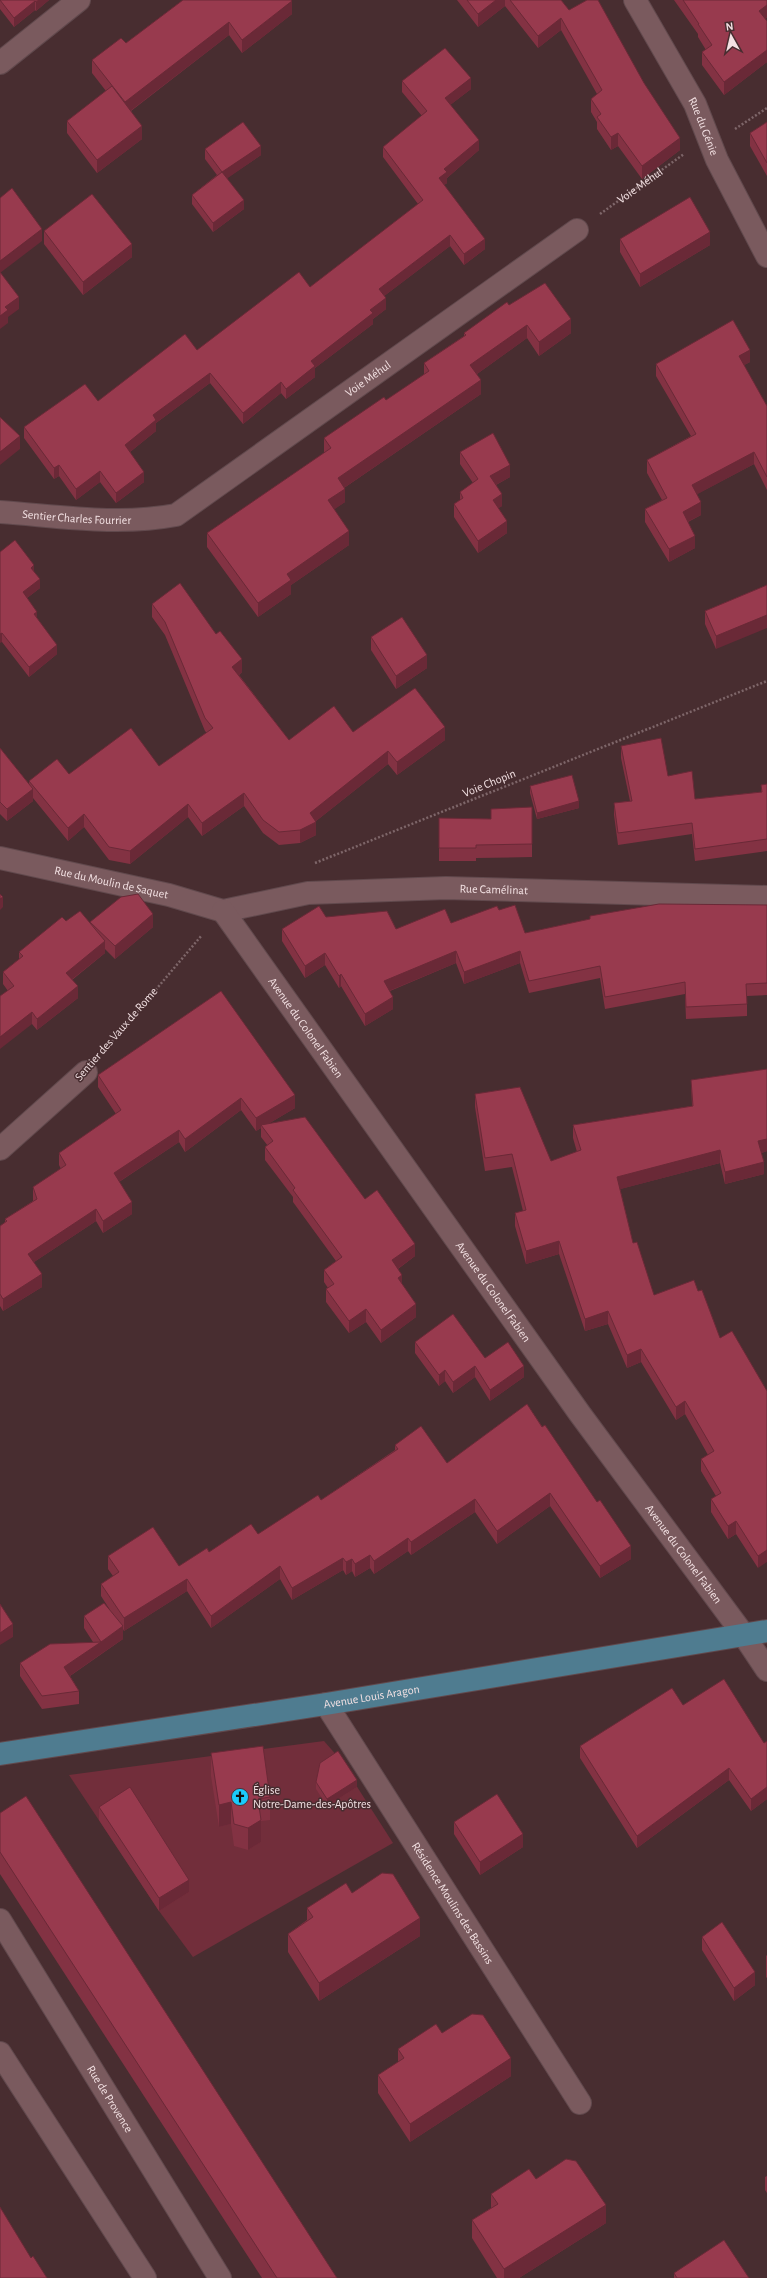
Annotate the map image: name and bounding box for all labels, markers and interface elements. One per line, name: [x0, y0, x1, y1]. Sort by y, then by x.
north arrow: [711, 16, 751, 56]
text: N: [725, 21, 734, 33]
street label: Rue du Génie: [686, 95, 721, 157]
street label: Voie Méhul: [615, 165, 665, 206]
street label: Voie Méhul: [343, 358, 393, 399]
street label: Sentier Charles Fourrier: [22, 508, 131, 526]
street label: Voie Chopin: [461, 767, 517, 799]
street label: Rue du Moulin de Saquet: [53, 864, 170, 901]
street label: Rue Camélinat: [459, 882, 528, 896]
street label: Avenue du Colonel Fabien: [266, 975, 345, 1080]
street label: Sentier des Vaux de Rome: [72, 985, 160, 1083]
street label: Avenue du Colonel Fabien: [454, 1239, 533, 1344]
street label: Avenue du Colonel Fabien: [643, 1502, 724, 1606]
street label: Avenue Louis Aragon: [323, 1683, 421, 1710]
place label: Église Notre-Dame-des-Apôtres: [253, 1783, 371, 1810]
church icon: Église Notre-Dame-des-Apôtres: [230, 1787, 250, 1807]
street label: Résidence Moulins des Bassins: [410, 1840, 496, 1966]
street label: Rue de Provence: [85, 2063, 135, 2135]

